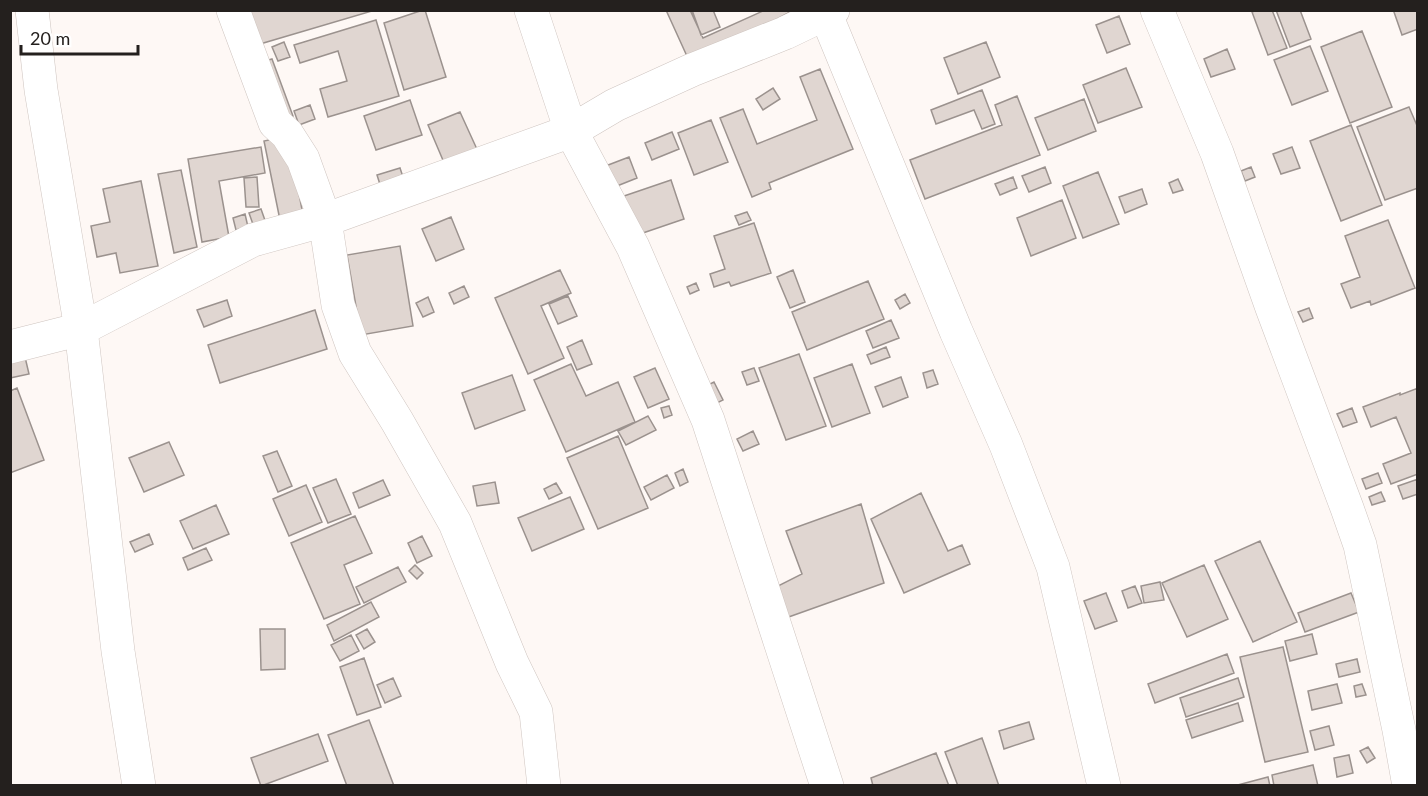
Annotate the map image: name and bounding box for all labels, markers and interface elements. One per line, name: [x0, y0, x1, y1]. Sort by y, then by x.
scale bar: [21, 18, 138, 56]
text: 20 m: [30, 27, 70, 49]

